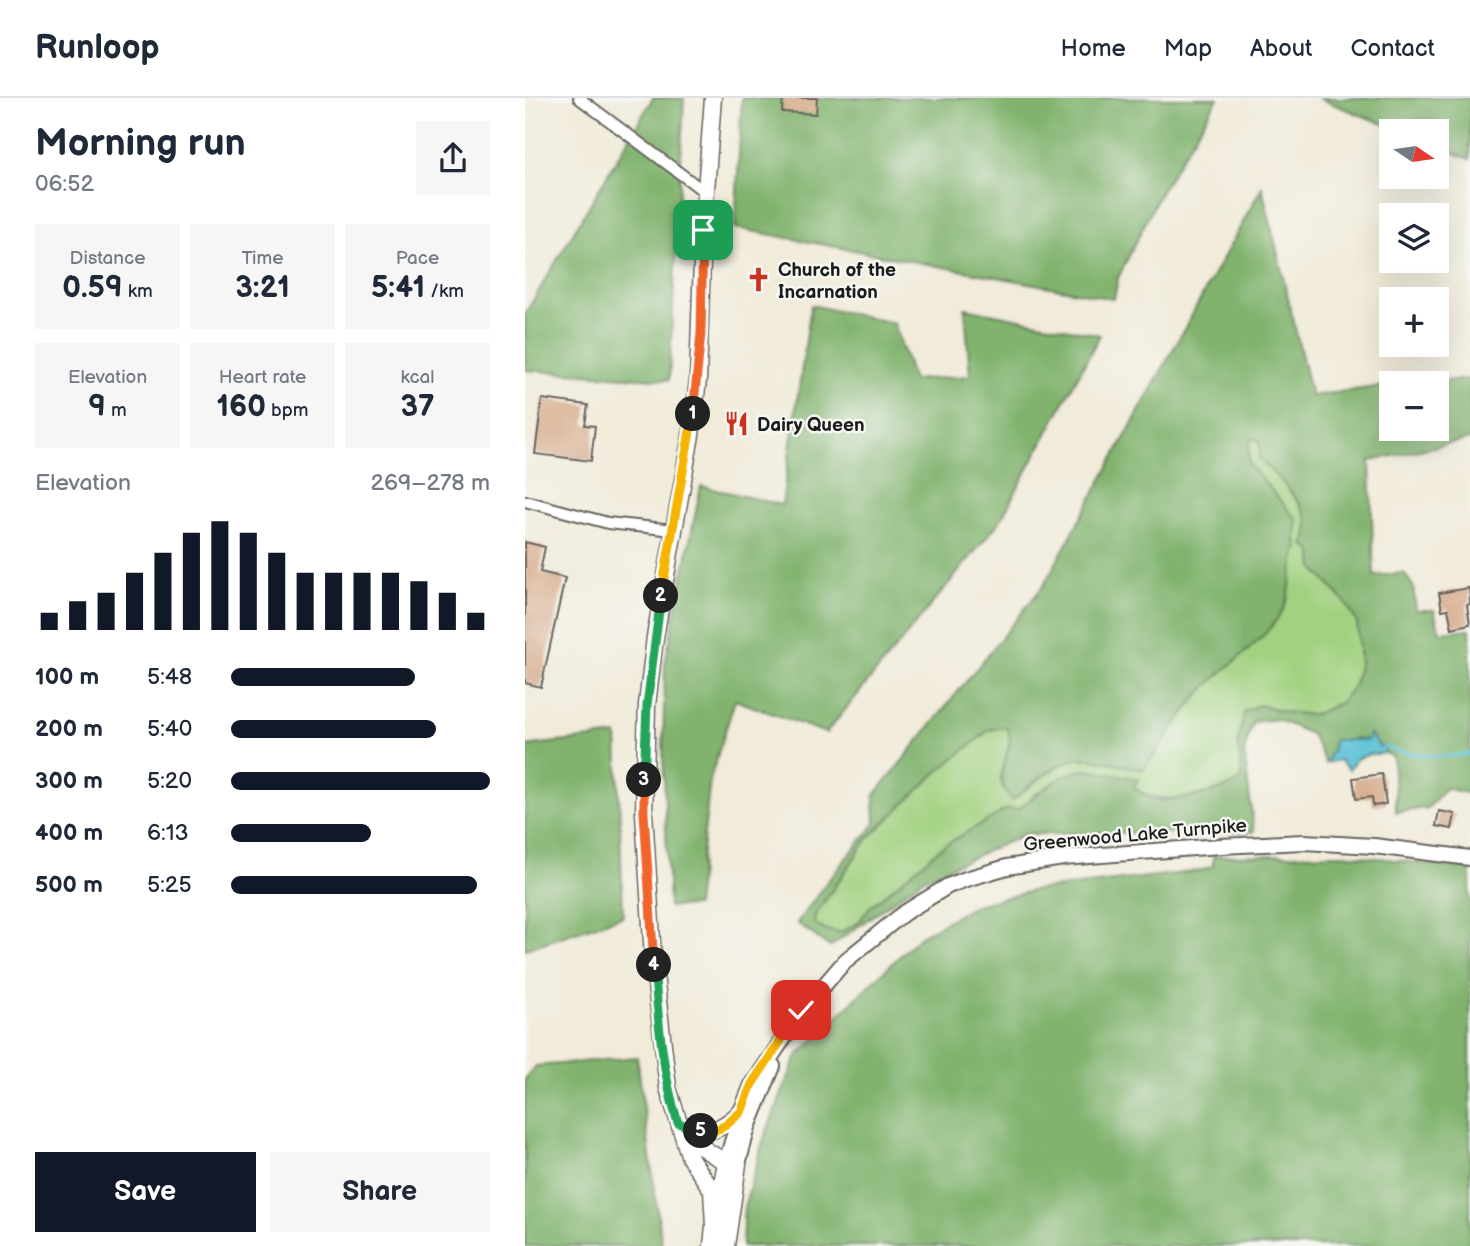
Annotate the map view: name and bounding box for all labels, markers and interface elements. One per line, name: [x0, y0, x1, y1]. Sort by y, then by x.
text: Runloop: [35, 28, 159, 68]
text: Home: [1061, 34, 1126, 63]
text: Map: [1164, 34, 1212, 63]
text: About: [1250, 34, 1312, 63]
text: Contact: [1350, 34, 1435, 63]
north arrow: [1379, 119, 1449, 189]
map controls: [1379, 119, 1449, 441]
text: Morning run: [35, 121, 246, 166]
button: share: [416, 121, 490, 195]
text: 06:52: [35, 170, 94, 198]
pin: [673, 200, 733, 260]
button: layers: [1379, 203, 1449, 273]
icon: arrive: [684, 211, 722, 249]
text: Distance: [70, 247, 145, 270]
text: Time: [241, 247, 284, 270]
text: Pace: [396, 247, 439, 270]
place label: Church of the Incarnation: [778, 259, 896, 304]
church icon: Church of the Incarnation: [744, 266, 772, 294]
text: 0.59: [62, 270, 123, 306]
text: 3:21: [235, 270, 290, 306]
text: 5:41: [371, 270, 425, 306]
text: km: [123, 280, 153, 303]
text: /km: [425, 280, 464, 303]
button: +: [1379, 287, 1449, 357]
text: Elevation: [68, 366, 147, 389]
text: Heart rate: [219, 366, 306, 389]
text: kcal: [400, 366, 435, 389]
button: −: [1379, 371, 1449, 441]
text: 9: [88, 389, 106, 425]
text: 160: [216, 389, 266, 425]
text: 37: [400, 389, 435, 425]
pin: 1: [675, 396, 711, 432]
text: m: [106, 399, 127, 422]
text: bpm: [266, 399, 309, 422]
text: 1: [689, 402, 697, 425]
restaurant icon: Dairy Queen: [723, 410, 751, 438]
place label: Dairy Queen: [757, 414, 864, 437]
text: Elevation: [35, 469, 131, 497]
text: 269–278 m: [370, 469, 490, 497]
pin: 2: [643, 578, 679, 614]
text: 2: [655, 584, 666, 607]
text: 100 m: [35, 663, 99, 691]
text: 5:48: [147, 663, 192, 691]
text: 200 m: [35, 715, 103, 743]
text: 5:40: [147, 715, 192, 743]
pin: 3: [627, 762, 661, 798]
text: 300 m: [35, 767, 103, 795]
text: 5:20: [147, 767, 192, 795]
text: 3: [638, 768, 649, 791]
street label: Greenwood Lake Turnpike: [1023, 814, 1248, 857]
text: 400 m: [35, 819, 103, 847]
text: 6:13: [147, 819, 189, 847]
text: 500 m: [35, 871, 103, 899]
text: 5:25: [147, 871, 192, 899]
pin: 4: [636, 948, 671, 982]
text: 4: [648, 953, 659, 976]
pin: [771, 980, 831, 1040]
icon: check: [782, 991, 820, 1029]
pin: 5: [683, 1114, 719, 1148]
text: 5: [695, 1119, 706, 1142]
button: Save: [35, 1152, 256, 1232]
button: Share: [270, 1152, 490, 1232]

